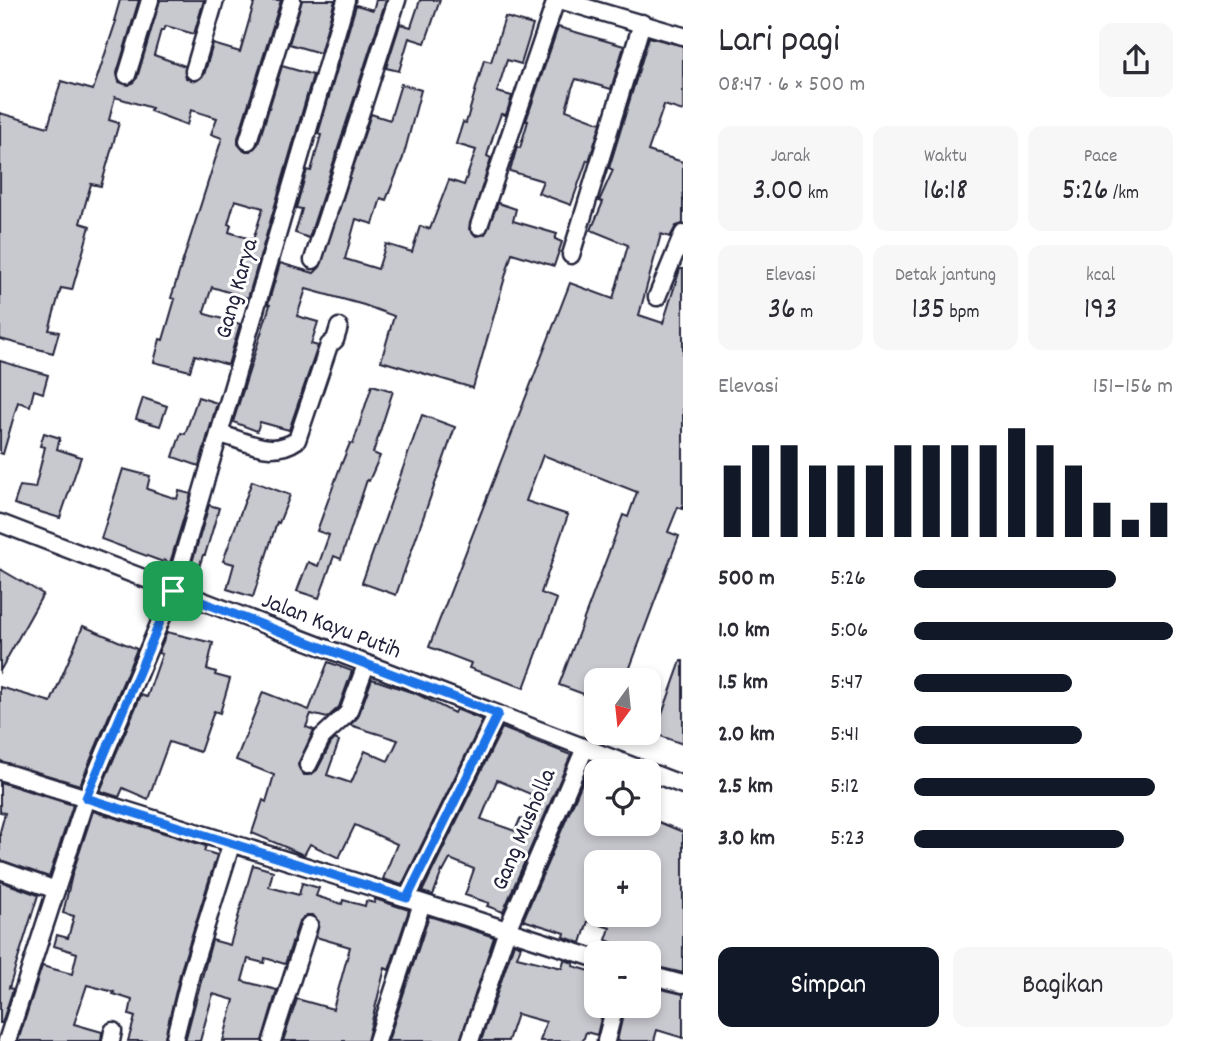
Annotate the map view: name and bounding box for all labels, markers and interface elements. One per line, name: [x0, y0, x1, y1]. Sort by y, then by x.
text: Lari pagi: [718, 15, 840, 70]
button: share: [1099, 23, 1173, 97]
text: 08:47 · 6 × 500 m: [718, 69, 865, 102]
text: Jarak: [771, 144, 810, 171]
text: Waktu: [924, 144, 967, 171]
text: Pace: [1084, 144, 1117, 171]
text: 3.00: [752, 171, 803, 214]
text: 16:18: [923, 171, 968, 214]
text: 5:26: [1062, 171, 1109, 214]
text: km: [803, 181, 829, 208]
text: /km: [1109, 181, 1139, 208]
street label: Gang Karya: [208, 234, 269, 343]
text: Elevasi: [766, 263, 815, 290]
text: Detak jantung: [895, 263, 996, 290]
text: kcal: [1086, 263, 1115, 290]
text: 36: [768, 290, 796, 333]
text: 135: [911, 290, 945, 333]
text: 193: [1084, 290, 1117, 333]
text: m: [796, 300, 813, 327]
text: bpm: [945, 300, 980, 327]
text: Elevasi: [718, 371, 778, 404]
text: 151–156 m: [1093, 371, 1173, 404]
pin: [143, 561, 203, 621]
text: 500 m: [718, 563, 775, 596]
text: 5:26: [830, 563, 866, 596]
icon: arrive: [154, 572, 192, 610]
street label: Jalan Kayu Putih: [256, 585, 406, 669]
text: 1.0 km: [718, 615, 770, 648]
text: 5:06: [830, 615, 868, 648]
text: 1.5 km: [718, 667, 768, 700]
text: 5:47: [830, 667, 863, 700]
north arrow: [584, 668, 662, 746]
map controls: [584, 668, 661, 1018]
text: 2.0 km: [718, 719, 775, 752]
text: 5:41: [830, 719, 859, 752]
button: locate: [584, 759, 661, 836]
street label: Gang Musholla: [484, 763, 566, 896]
text: 2.5 km: [718, 771, 773, 804]
text: 5:12: [830, 771, 860, 804]
text: 3.0 km: [718, 823, 775, 856]
text: 5:23: [830, 823, 865, 856]
button: +: [584, 850, 661, 927]
button: −: [584, 941, 661, 1018]
button: Simpan: [718, 947, 939, 1027]
button: Bagikan: [953, 947, 1173, 1027]

